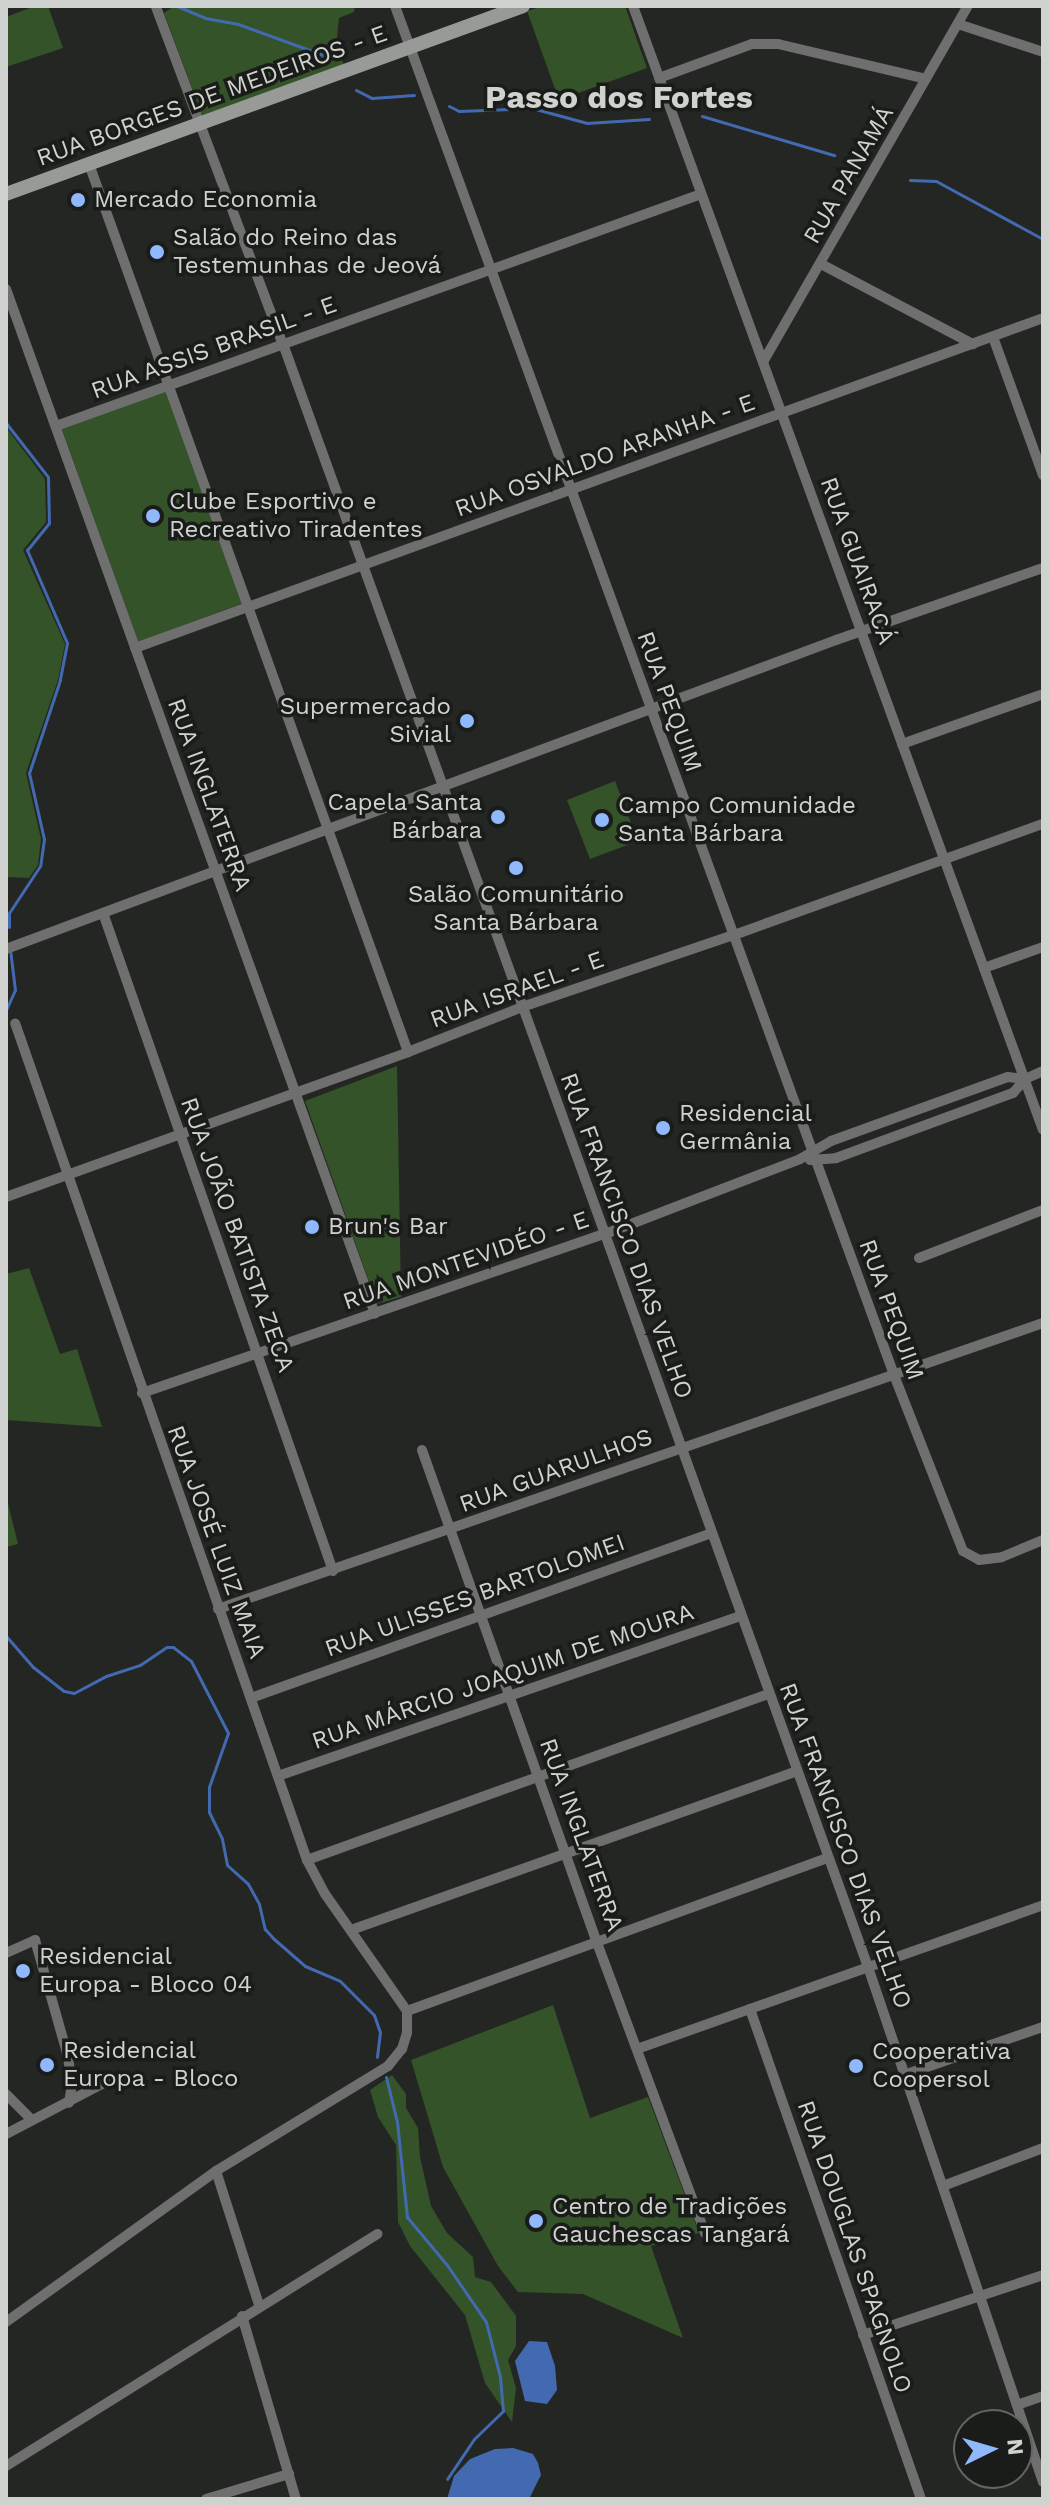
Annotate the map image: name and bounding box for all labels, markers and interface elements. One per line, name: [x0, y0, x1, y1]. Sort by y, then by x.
street label: RUA BORGES DE MEDEIROS - E: [33, 19, 391, 173]
district label: Passo dos Fortes: [485, 78, 753, 116]
street label: RUA PANAMÁ: [798, 100, 900, 250]
place label: Mercado Economia: [94, 186, 317, 214]
marker: Mercado Economia: [69, 191, 87, 209]
place label: Salão do Reino das Testemunhas de Jeová: [173, 224, 442, 280]
marker: Salão do Reino das Testemunhas de Jeová: [148, 243, 166, 261]
street label: RUA ASSIS BRASIL - E: [86, 290, 342, 406]
street label: RUA OSVALDO ARANHA - E: [450, 388, 760, 524]
street label: RUA GUAIRACÁ: [813, 473, 901, 649]
place label: Clube Esportivo e Recreativo Tiradentes: [169, 488, 423, 544]
marker: Clube Esportivo e Recreativo Tiradentes: [144, 507, 162, 525]
street label: RUA PEQUIM: [630, 627, 708, 777]
place label: Supermercado Sivial: [280, 693, 451, 749]
street label: RUA INGLATERRA: [161, 694, 257, 896]
marker: Supermercado Sivial: [458, 712, 476, 730]
place label: Capela Santa Bárbara: [327, 789, 482, 845]
place label: Campo Comunidade Santa Bárbara: [618, 792, 856, 848]
marker: Capela Santa Bárbara: [489, 808, 507, 826]
marker: Campo Comunidade Santa Bárbara: [593, 811, 611, 829]
marker: Salão Comunitário Santa Bárbara: [507, 859, 525, 877]
place label: Salão Comunitário Santa Bárbara: [408, 881, 624, 937]
street label: RUA ISRAEL - E: [425, 945, 609, 1035]
street label: RUA FRANCISCO DIAS VELHO: [553, 1068, 699, 1404]
street label: RUA JOÃO BATISTA ZECA: [173, 1092, 301, 1378]
place label: Residencial Germânia: [679, 1100, 812, 1156]
marker: Residencial Germânia: [654, 1119, 672, 1137]
street label: RUA MONTEVIDÉO - E: [339, 1205, 593, 1317]
place label: Brun's Bar: [328, 1213, 448, 1241]
marker: Brun's Bar: [303, 1218, 321, 1236]
street label: RUA PEQUIM: [852, 1235, 930, 1385]
street label: RUA JOSÉ LUIZ MAIA: [160, 1421, 272, 1663]
street label: RUA GUARULHOS: [455, 1423, 657, 1519]
street label: RUA ULISSES BARTOLOMEI: [321, 1528, 629, 1664]
street label: RUA MÁRCIO JOAQUIM DE MOURA: [308, 1598, 698, 1756]
street label: RUA FRANCISCO DIAS VELHO: [772, 1678, 918, 2014]
street label: RUA INGLATERRA: [533, 1734, 629, 1936]
place label: Residencial Europa - Bloco 04: [39, 1943, 253, 1999]
marker: Residencial Europa - Bloco 04: [14, 1962, 32, 1980]
place label: Residencial Europa - Bloco: [63, 2037, 239, 2093]
place label: Cooperativa Coopersol: [872, 2038, 1011, 2094]
marker: Residencial Europa - Bloco: [38, 2056, 56, 2074]
marker: Cooperativa Coopersol: [847, 2057, 865, 2075]
street label: RUA DOUGLAS SPAGNOLO: [790, 2096, 918, 2398]
place label: Centro de Tradições Gauchescas Tangará: [552, 2193, 790, 2249]
marker: Centro de Tradições Gauchescas Tangará: [527, 2212, 545, 2230]
north arrow: [953, 2409, 1033, 2489]
text: N: [1002, 2438, 1029, 2456]

